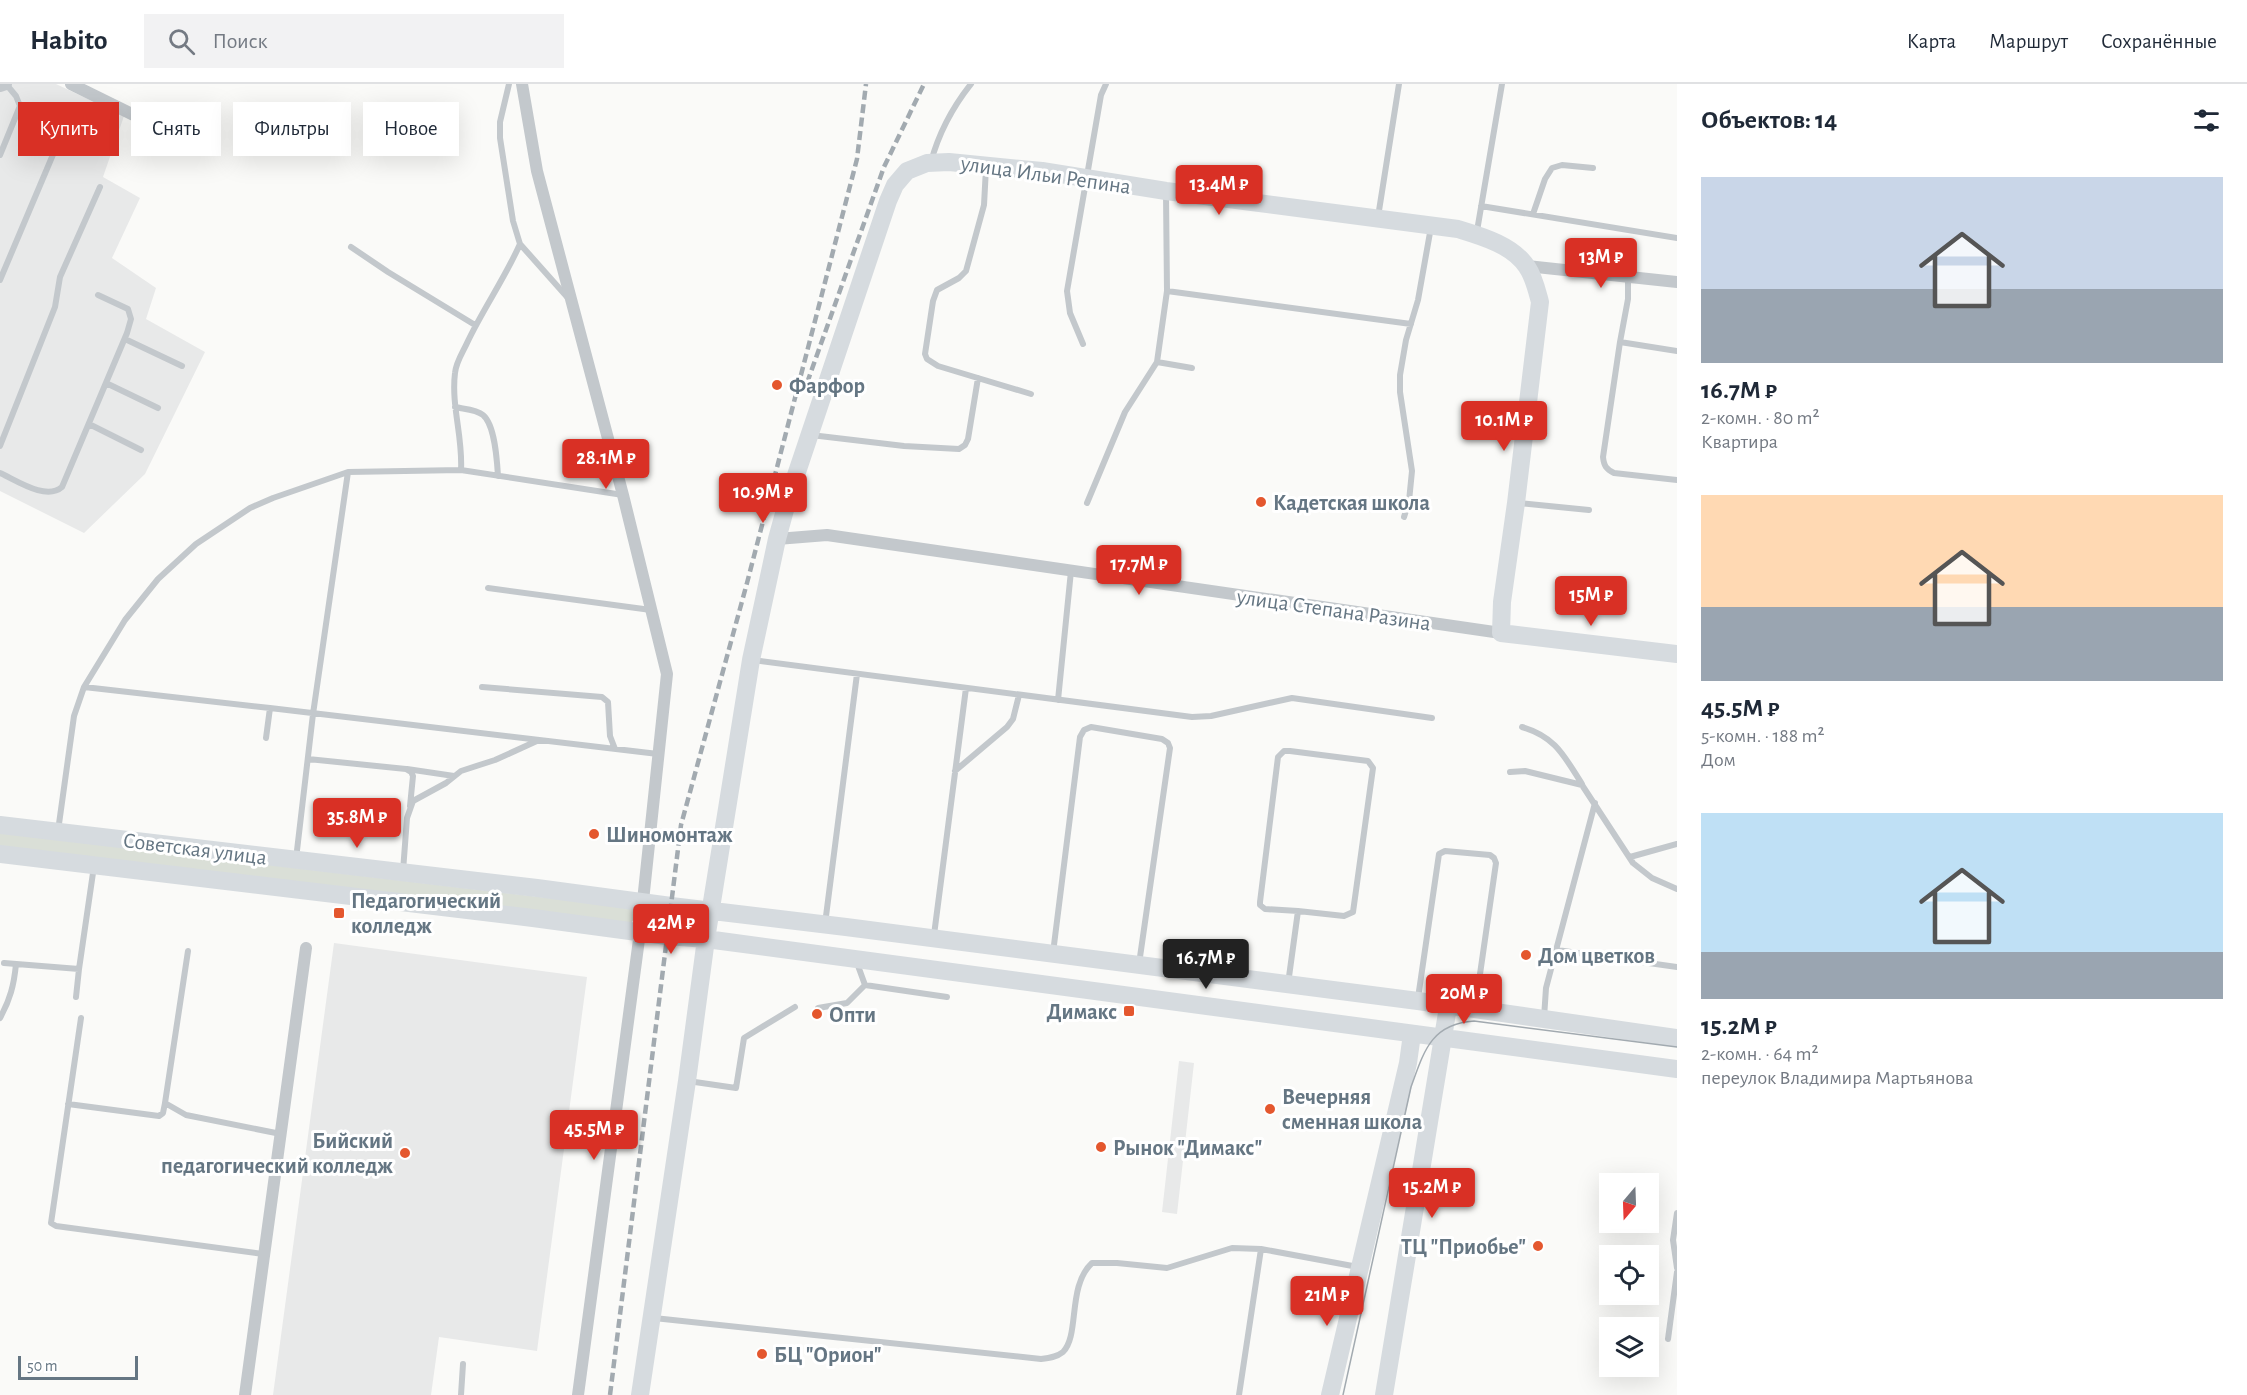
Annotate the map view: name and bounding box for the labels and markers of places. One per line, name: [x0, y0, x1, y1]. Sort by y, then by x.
pin: 13.4M ₽: [1164, 165, 1274, 216]
pin: 13M ₽: [1559, 238, 1643, 289]
place label: Фарфор: [789, 375, 865, 397]
marker: Фарфор: [770, 378, 784, 392]
pin: 10.1M ₽: [1449, 401, 1559, 452]
pin: 28.1M ₽: [551, 439, 661, 490]
pin: 10.9M ₽: [708, 473, 818, 524]
place label: Кадетская школа: [1273, 492, 1430, 514]
marker: Кадетская школа: [1254, 495, 1268, 509]
pin: 17.7M ₽: [1084, 545, 1194, 596]
pin: 15M ₽: [1549, 576, 1633, 627]
pin: 35.8M ₽: [302, 798, 412, 849]
place label: Шиномонтаж: [606, 824, 733, 846]
marker: Шиномонтаж: [587, 827, 601, 841]
place label: Педагогический колледж: [351, 890, 501, 937]
pin: 42M ₽: [629, 904, 713, 955]
marker: Педагогический колледж: [332, 906, 346, 920]
pin: 16.7M ₽: [1151, 939, 1261, 990]
place label: Дом цветков: [1538, 945, 1655, 967]
marker: Дом цветков: [1519, 948, 1533, 962]
pin: 20M ₽: [1422, 974, 1506, 1025]
place label: Димакс: [1046, 1001, 1117, 1023]
place label: Опти: [829, 1004, 876, 1026]
marker: Димакс: [1122, 1004, 1136, 1018]
marker: Опти: [810, 1007, 824, 1021]
place label: Вечерняя сменная школа: [1282, 1086, 1422, 1133]
marker: Вечерняя сменная школа: [1263, 1102, 1277, 1116]
pin: 45.5M ₽: [539, 1110, 649, 1161]
place label: Бийский педагогический колледж: [161, 1130, 393, 1177]
place label: Рынок "Димакс": [1113, 1137, 1262, 1159]
marker: Рынок "Димакс": [1094, 1140, 1108, 1154]
marker: Бийский педагогический колледж: [398, 1146, 412, 1160]
pin: 15.2M ₽: [1377, 1168, 1487, 1219]
place label: ТЦ "Приобье": [1401, 1236, 1526, 1258]
marker: ТЦ "Приобье": [1531, 1239, 1545, 1253]
pin: 21M ₽: [1285, 1276, 1369, 1327]
place label: БЦ "Орион": [774, 1344, 881, 1366]
marker: БЦ "Орион": [755, 1347, 769, 1361]

